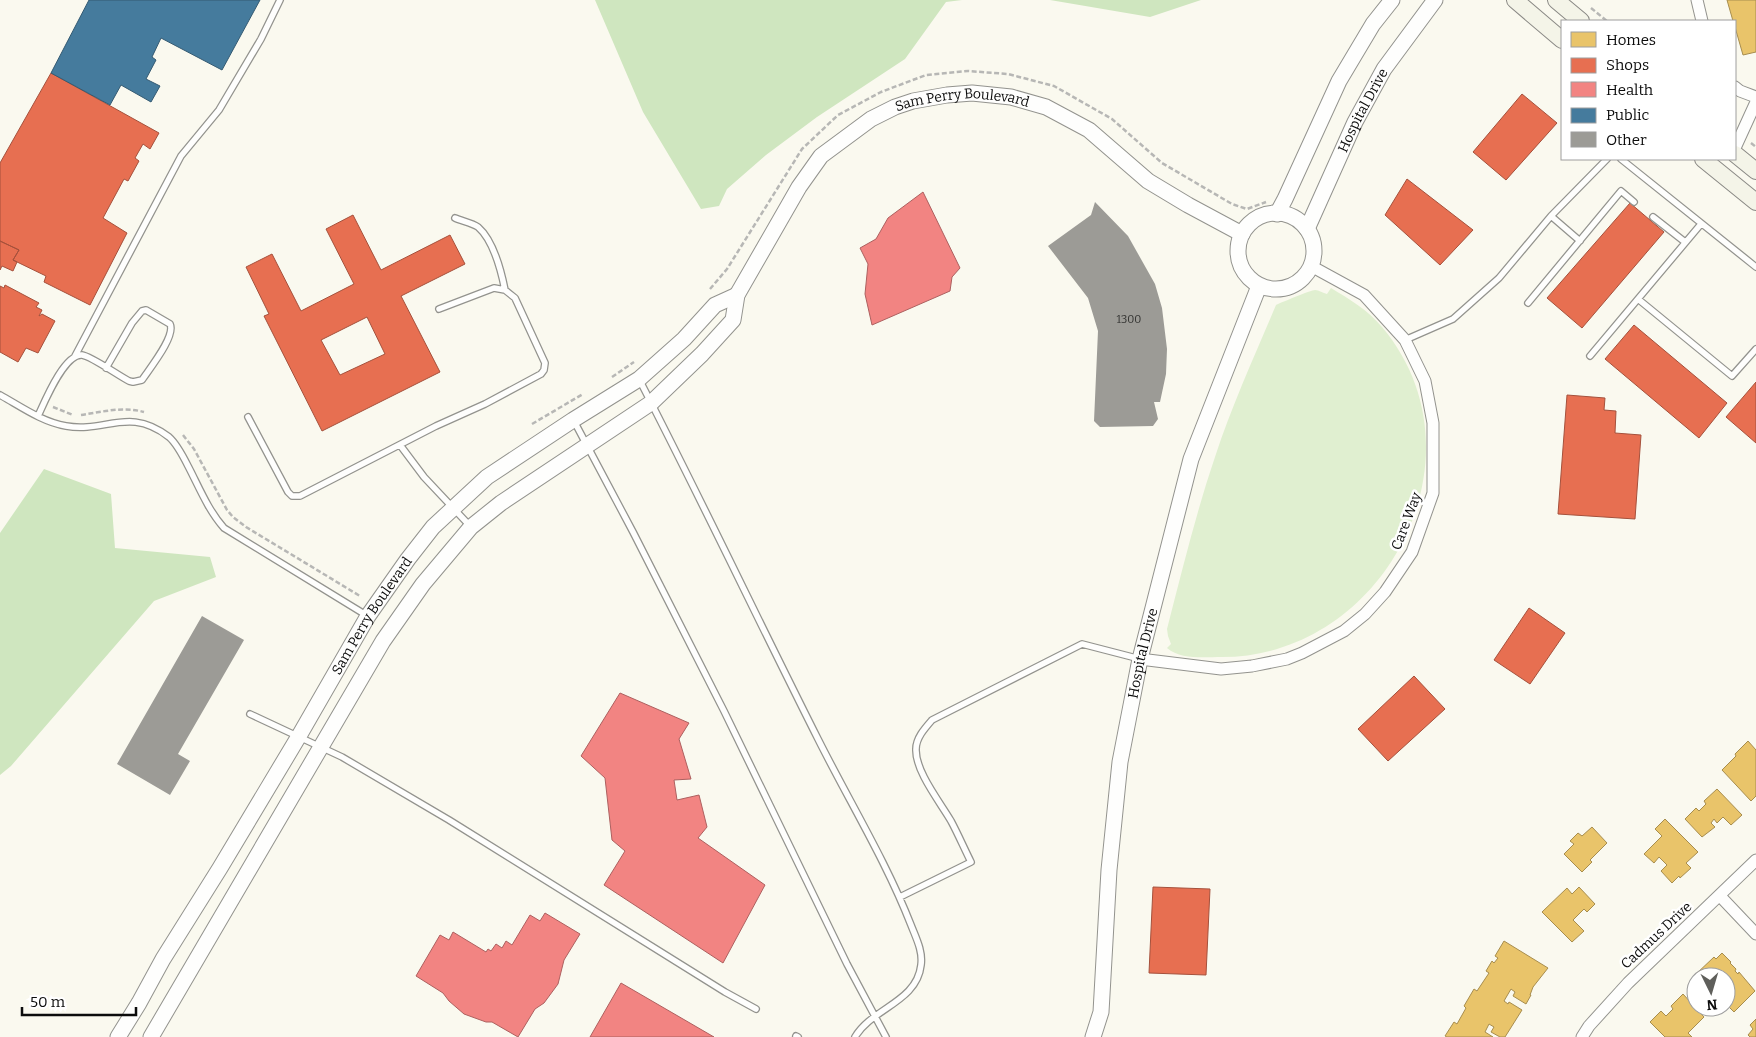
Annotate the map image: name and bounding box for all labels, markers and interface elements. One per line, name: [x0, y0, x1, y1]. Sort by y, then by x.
legend: [1561, 20, 1736, 160]
text: Homes: [1606, 31, 1656, 49]
text: Shops: [1606, 56, 1649, 74]
street label: Hospital Drive: [1334, 66, 1392, 155]
text: Health: [1606, 81, 1654, 99]
street label: Sam Perry Boulevard: [893, 85, 1031, 115]
text: Public: [1606, 106, 1650, 124]
text: Other: [1606, 131, 1647, 149]
house number: 1300: [1117, 313, 1141, 326]
street label: Care Way: [1388, 489, 1425, 552]
street label: Sam Perry Boulevard: [328, 554, 416, 678]
street label: Hospital Drive: [1125, 606, 1162, 700]
street label: Cadmus Drive: [1617, 898, 1695, 973]
north arrow: [1686, 967, 1736, 1017]
scale bar: [22, 984, 136, 1016]
text: 50 m: [30, 993, 66, 1011]
text: N: [1706, 996, 1718, 1013]

